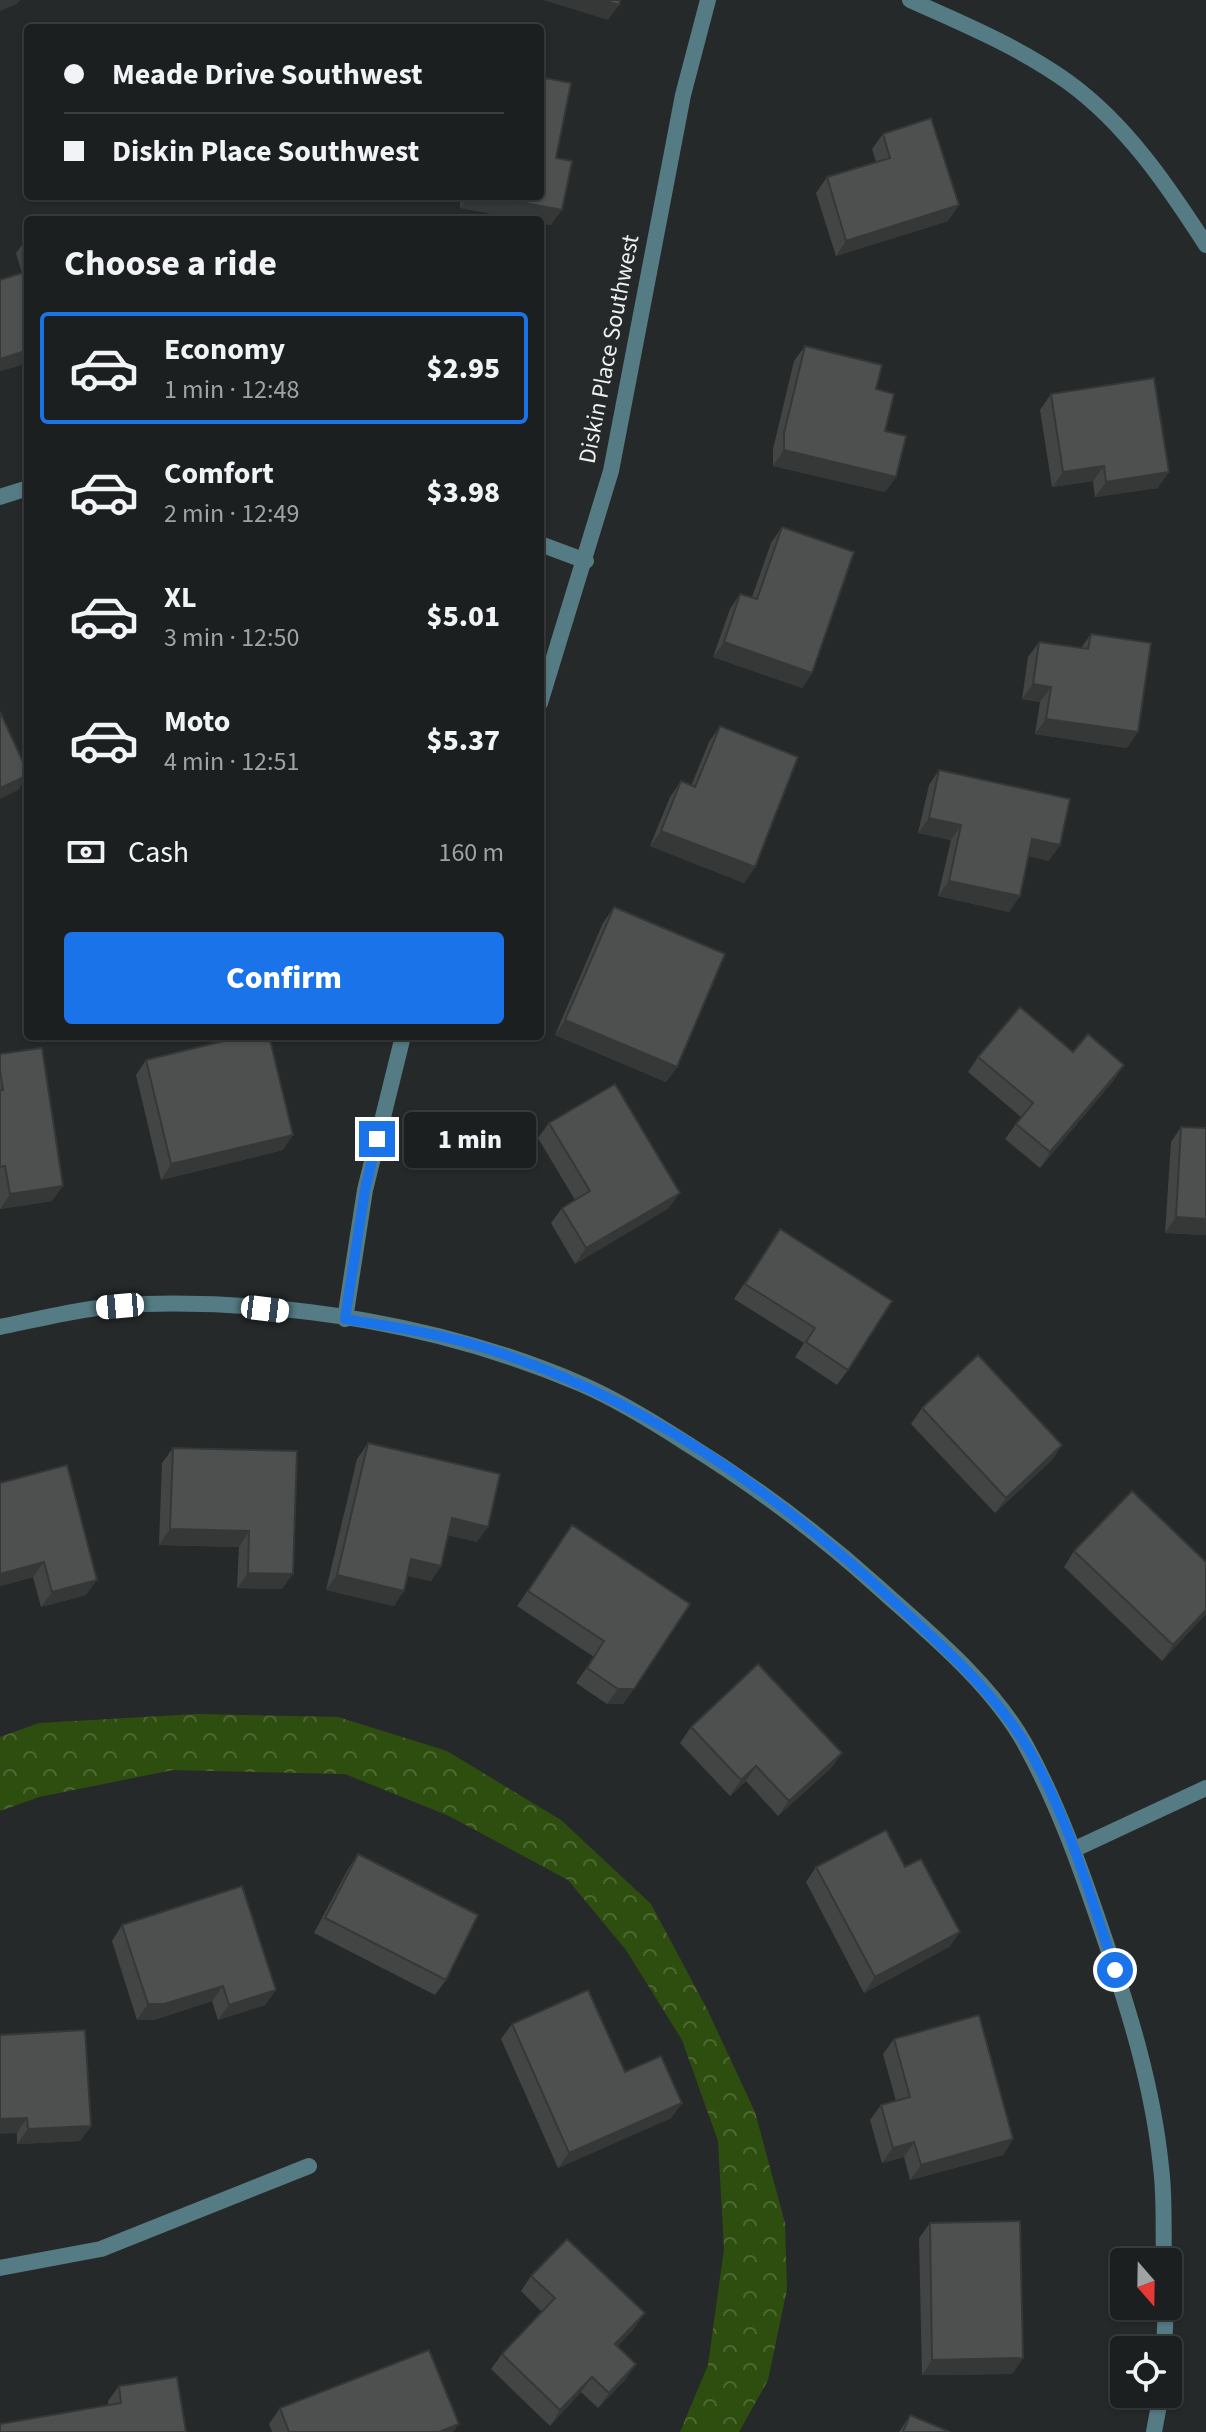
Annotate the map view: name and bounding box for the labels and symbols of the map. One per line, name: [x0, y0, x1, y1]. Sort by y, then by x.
street label: Diskin Place Southwest: [570, 232, 648, 466]
callout: 1 min: [405, 1111, 537, 1167]
route end: [359, 1121, 395, 1157]
car: [95, 1292, 145, 1320]
car: [240, 1294, 290, 1324]
route start: [1097, 1952, 1133, 1988]
north arrow: [1110, 2248, 1182, 2320]

